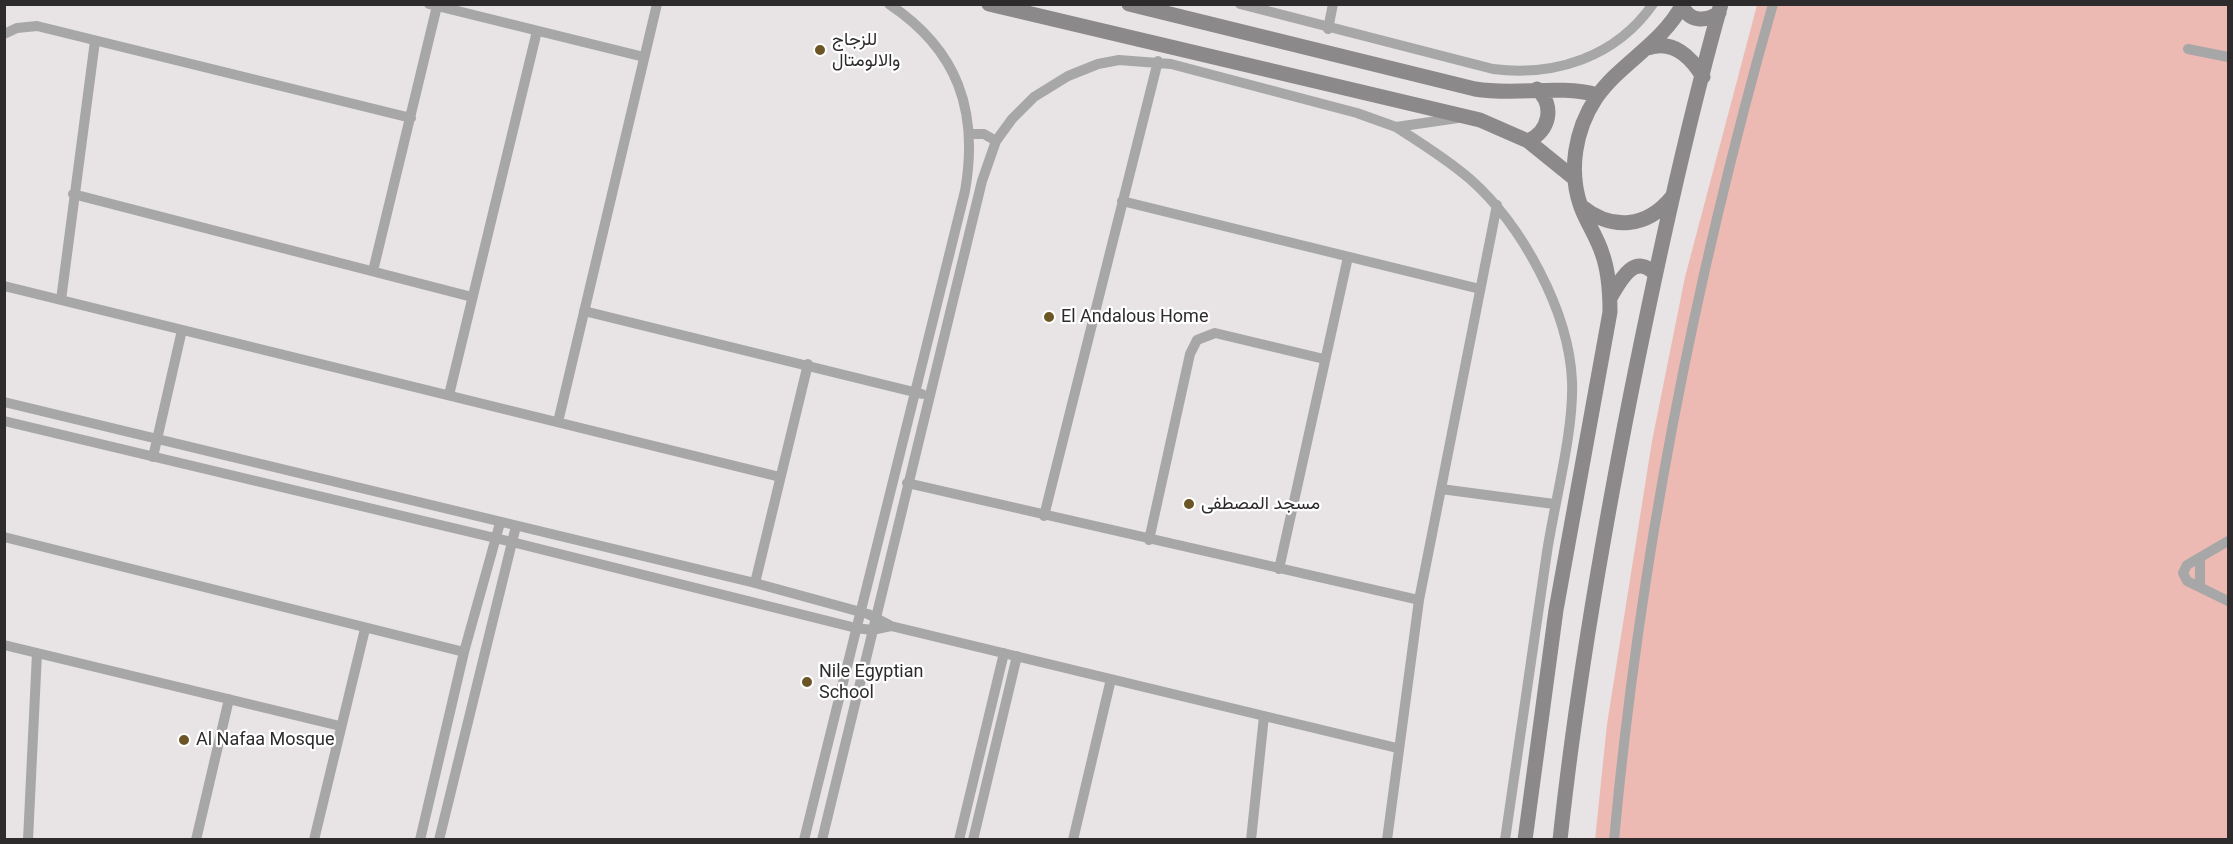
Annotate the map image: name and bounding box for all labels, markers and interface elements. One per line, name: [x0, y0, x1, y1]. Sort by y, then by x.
place label: للزجاج والالومتال: [832, 29, 900, 72]
marker: للزجاج والالومتال: [813, 43, 827, 57]
place label: El Andalous Home: [1061, 306, 1208, 328]
marker: El Andalous Home: [1042, 310, 1056, 324]
place label: مسجد المصطفى: [1201, 493, 1320, 515]
marker: مسجد المصطفى: [1182, 497, 1196, 511]
place label: Nile Egyptian School: [819, 661, 923, 704]
marker: Nile Egyptian School: [800, 675, 814, 689]
place label: Al Nafaa Mosque: [196, 729, 334, 751]
marker: Al Nafaa Mosque: [177, 733, 191, 747]

